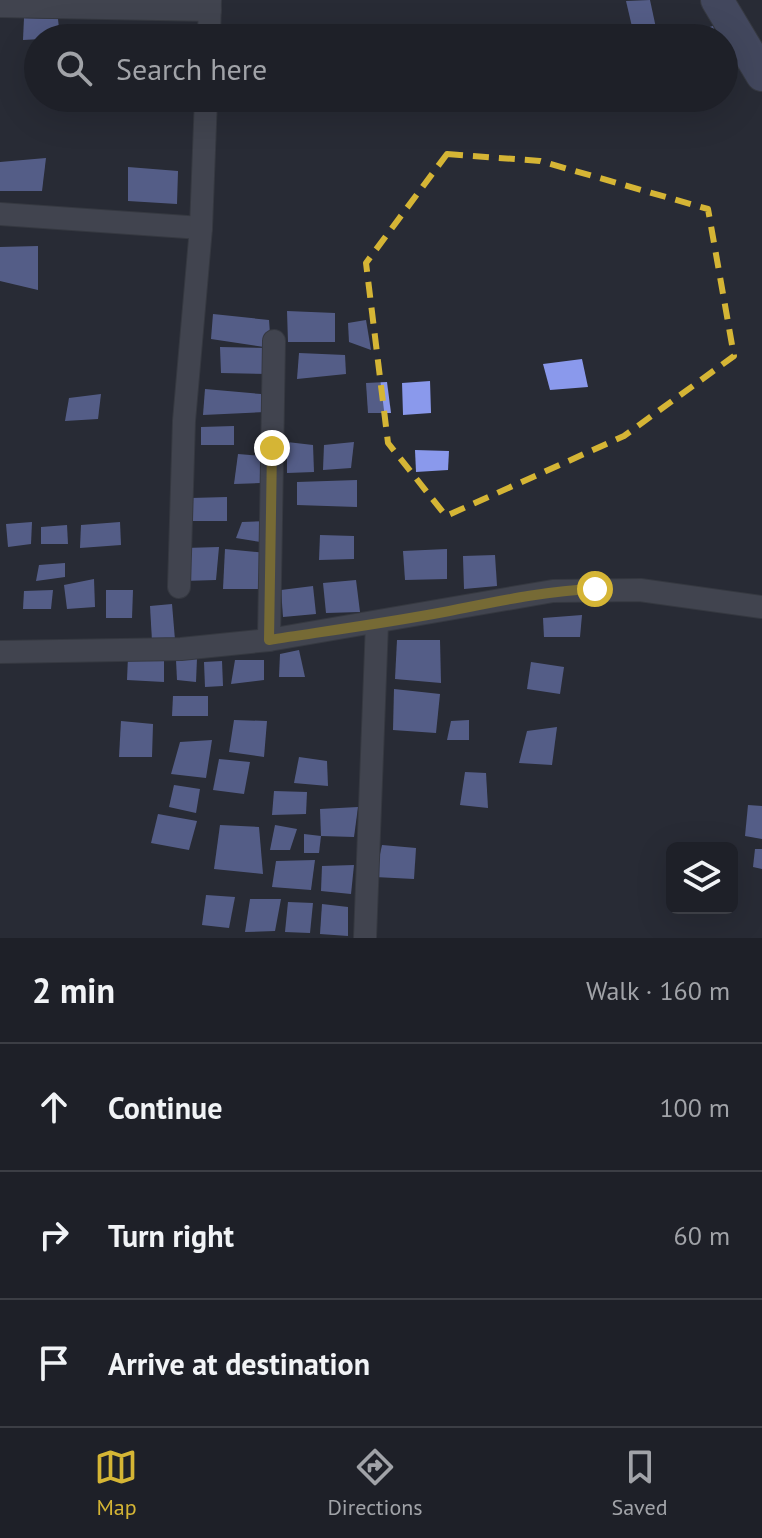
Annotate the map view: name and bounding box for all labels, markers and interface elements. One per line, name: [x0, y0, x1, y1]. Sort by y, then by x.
search box: [24, 24, 738, 112]
icon: search: [52, 46, 96, 90]
text: Search here: [116, 49, 267, 88]
route end: [254, 430, 290, 466]
route start: [577, 571, 613, 607]
map controls: [666, 842, 738, 914]
button: layers: [666, 842, 738, 914]
text: 2 min: [32, 968, 115, 1012]
text: Walk · 160 m: [586, 974, 730, 1007]
icon: ahead: [32, 1085, 76, 1129]
text: Continue: [108, 1088, 222, 1127]
text: 100 m: [659, 1091, 730, 1124]
icon: right: [32, 1213, 76, 1257]
text: Turn right: [108, 1216, 234, 1255]
text: 60 m: [674, 1219, 730, 1252]
icon: arrive: [32, 1341, 76, 1385]
text: Arrive at destination: [108, 1344, 370, 1383]
tab: Map: [94, 1445, 138, 1521]
tab: Directions: [327, 1445, 423, 1521]
tab: Saved: [612, 1445, 667, 1521]

